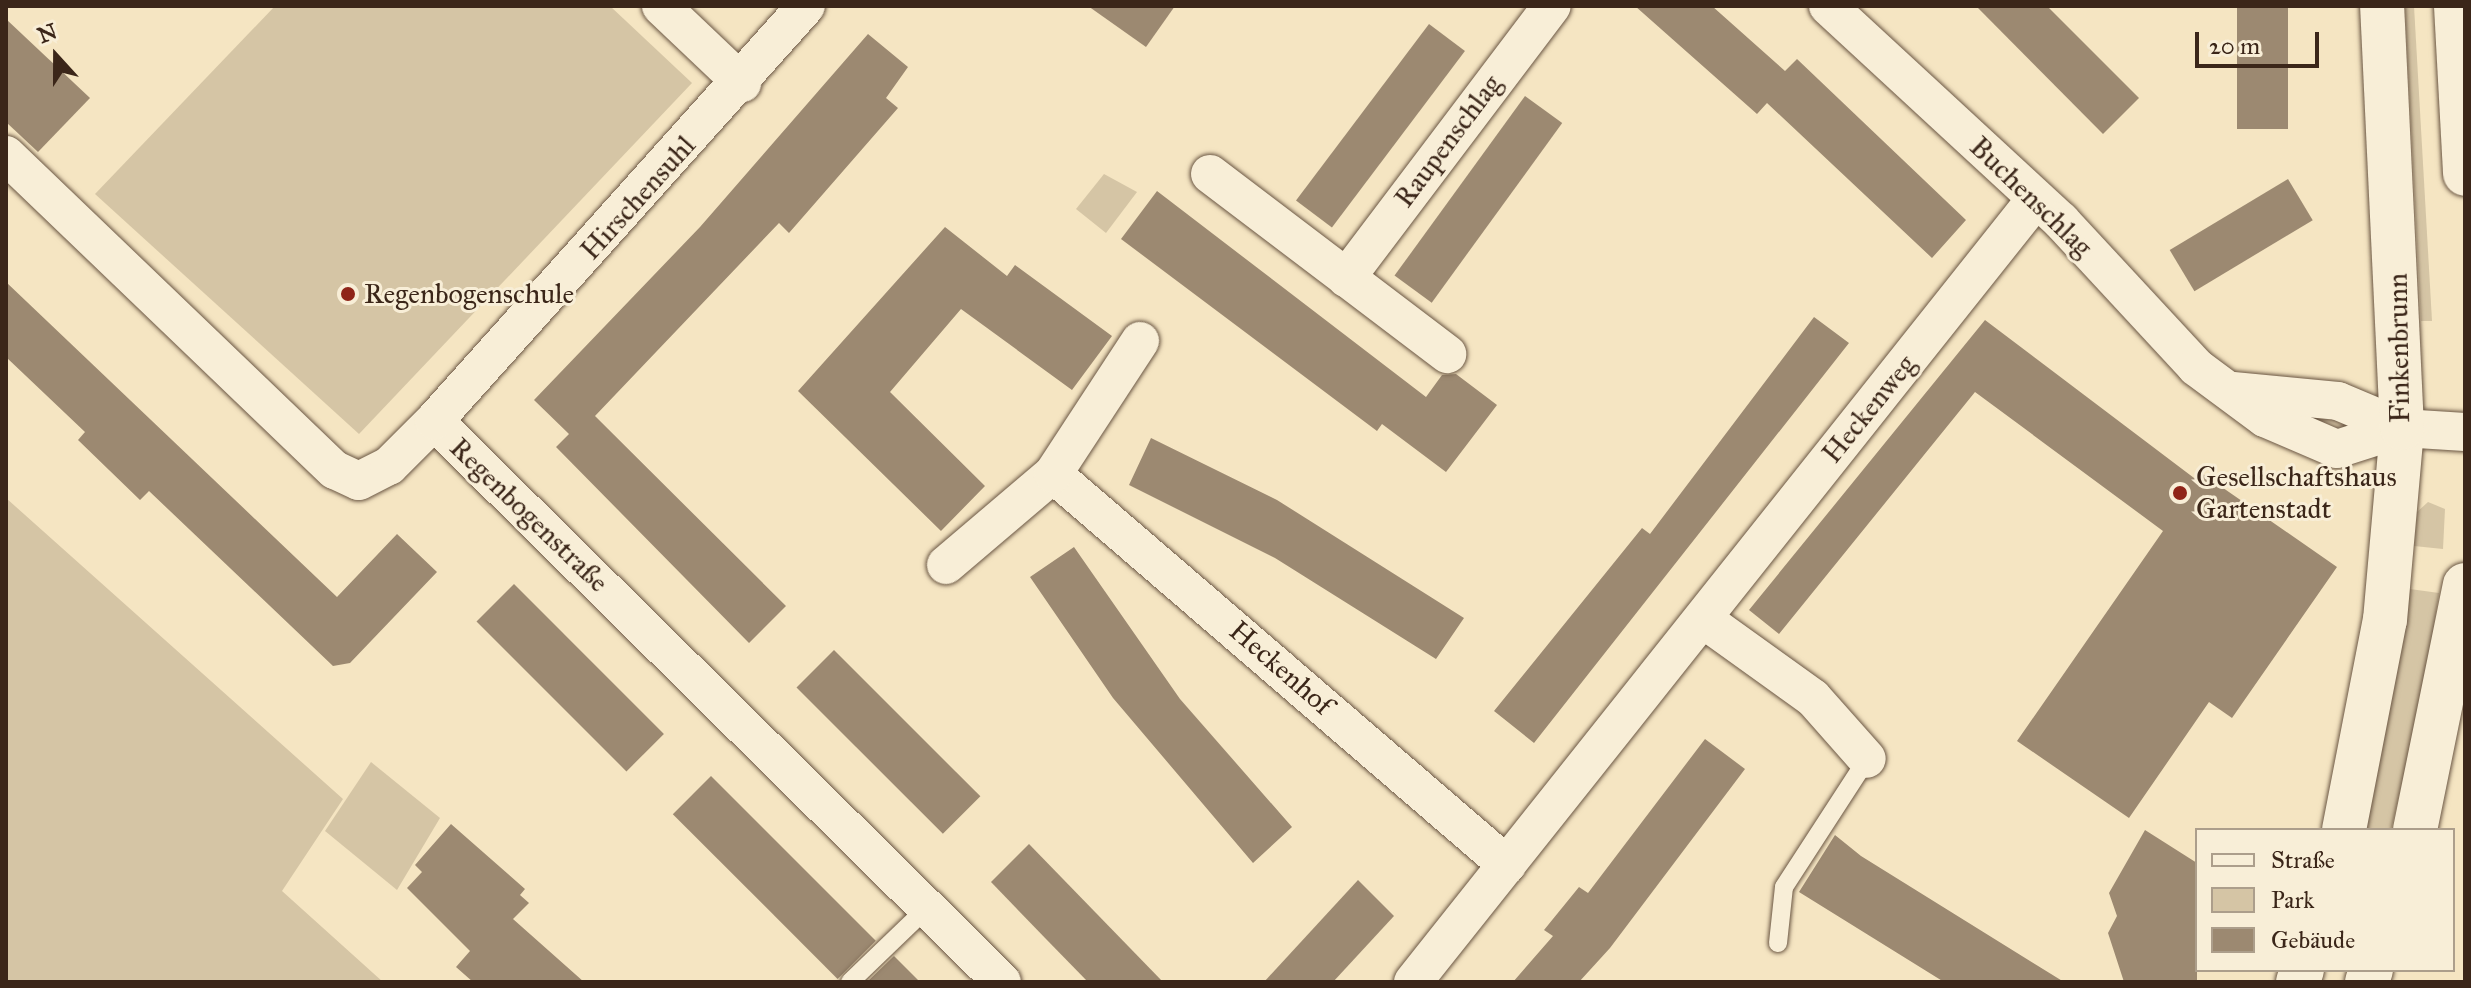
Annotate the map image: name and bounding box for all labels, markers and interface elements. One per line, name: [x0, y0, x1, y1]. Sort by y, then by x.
north arrow: [16, 16, 96, 96]
scale bar: [2199, 16, 2323, 66]
text: N: [34, 17, 61, 49]
text: 20 m: [2209, 31, 2260, 61]
street label: Raupenschlag: [1387, 68, 1509, 214]
street label: Hirschensuhl: [574, 129, 702, 267]
street label: Buchenschlag: [1963, 130, 2099, 264]
street label: Finkenbrunn: [2381, 273, 2417, 423]
place label: Regenbogenschule: [364, 277, 574, 311]
marker: Regenbogenschule: [339, 285, 357, 303]
street label: Heckenweg: [1815, 348, 1923, 470]
street label: Regenbogenstraße: [443, 431, 615, 599]
place label: Gesellschaftshaus Gartenstadt: [2196, 460, 2397, 526]
marker: Gesellschaftshaus Gartenstadt: [2171, 484, 2189, 502]
street label: Heckenhof: [1222, 614, 1340, 722]
legend: [2195, 828, 2455, 972]
text: Straße: [2271, 845, 2335, 875]
text: Park: [2271, 885, 2314, 915]
text: Gebäude: [2271, 925, 2355, 955]

